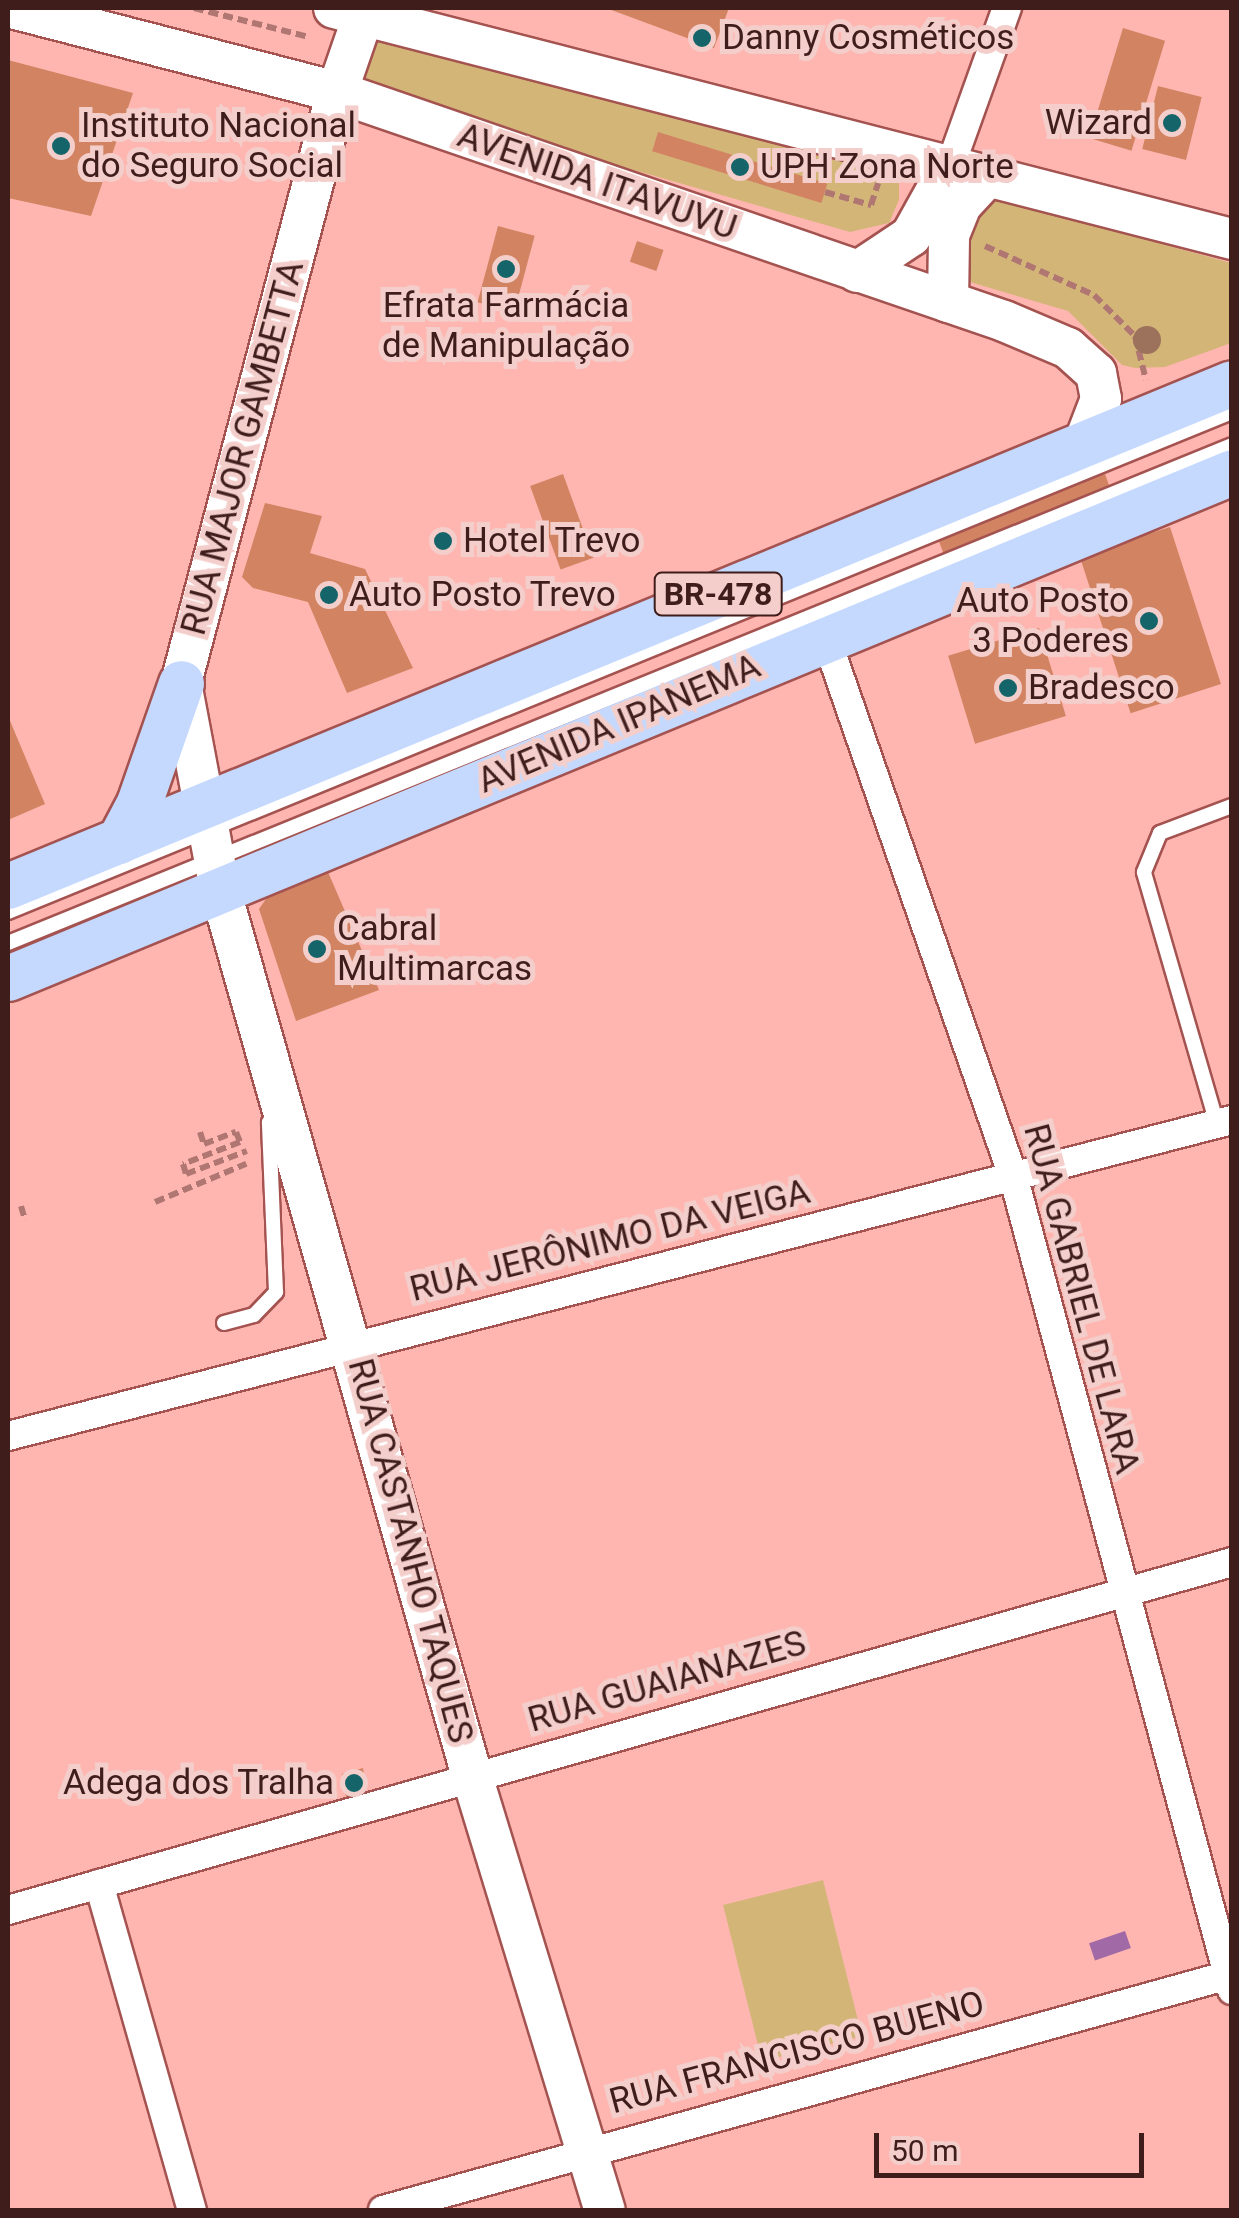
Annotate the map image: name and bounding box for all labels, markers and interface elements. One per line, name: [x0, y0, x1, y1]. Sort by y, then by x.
place label: Danny Cosméticos: [722, 17, 1014, 59]
marker: Danny Cosméticos: [691, 27, 713, 49]
place label: Wizard: [1045, 102, 1152, 144]
place label: Instituto Nacional do Seguro Social: [81, 105, 356, 187]
marker: Wizard: [1161, 112, 1183, 134]
street label: AVENIDA ITAVUVU: [452, 115, 742, 249]
marker: Instituto Nacional do Seguro Social: [50, 135, 72, 157]
place label: UPH Zona Norte: [760, 146, 1014, 188]
marker: UPH Zona Norte: [729, 156, 751, 178]
street label: RUA MAJOR GAMBETTA: [173, 256, 313, 640]
marker: Efrata Farmácia de Manipulação: [495, 258, 517, 280]
place label: Efrata Farmácia de Manipulação: [382, 285, 630, 367]
place label: Hotel Trevo: [463, 520, 641, 562]
marker: Hotel Trevo: [432, 530, 454, 552]
road number: BR-478: [653, 567, 783, 621]
place label: Auto Posto Trevo: [349, 574, 616, 616]
place label: Auto Posto 3 Poderes: [956, 580, 1129, 662]
marker: Auto Posto Trevo: [318, 584, 340, 606]
marker: Auto Posto 3 Poderes: [1138, 610, 1160, 632]
street label: AVENIDA IPANEMA: [471, 646, 767, 802]
place label: Bradesco: [1028, 667, 1175, 709]
marker: Bradesco: [997, 677, 1019, 699]
place label: Cabral Multimarcas: [337, 908, 532, 990]
marker: Cabral Multimarcas: [306, 938, 328, 960]
street label: RUA GABRIEL DE LARA: [1014, 1120, 1148, 1478]
street label: RUA JERÔNIMO DA VEIGA: [406, 1171, 814, 1311]
street label: RUA CASTANHO TAQUES: [338, 1354, 482, 1748]
street label: RUA GUAIANAZES: [523, 1622, 811, 1742]
place label: Adega dos Tralha: [62, 1762, 334, 1804]
marker: Adega dos Tralha: [343, 1772, 365, 1794]
street label: RUA FRANCISCO BUENO: [605, 1983, 989, 2123]
scale bar: [879, 2113, 1149, 2175]
text: 50 m: [891, 2133, 958, 2168]

